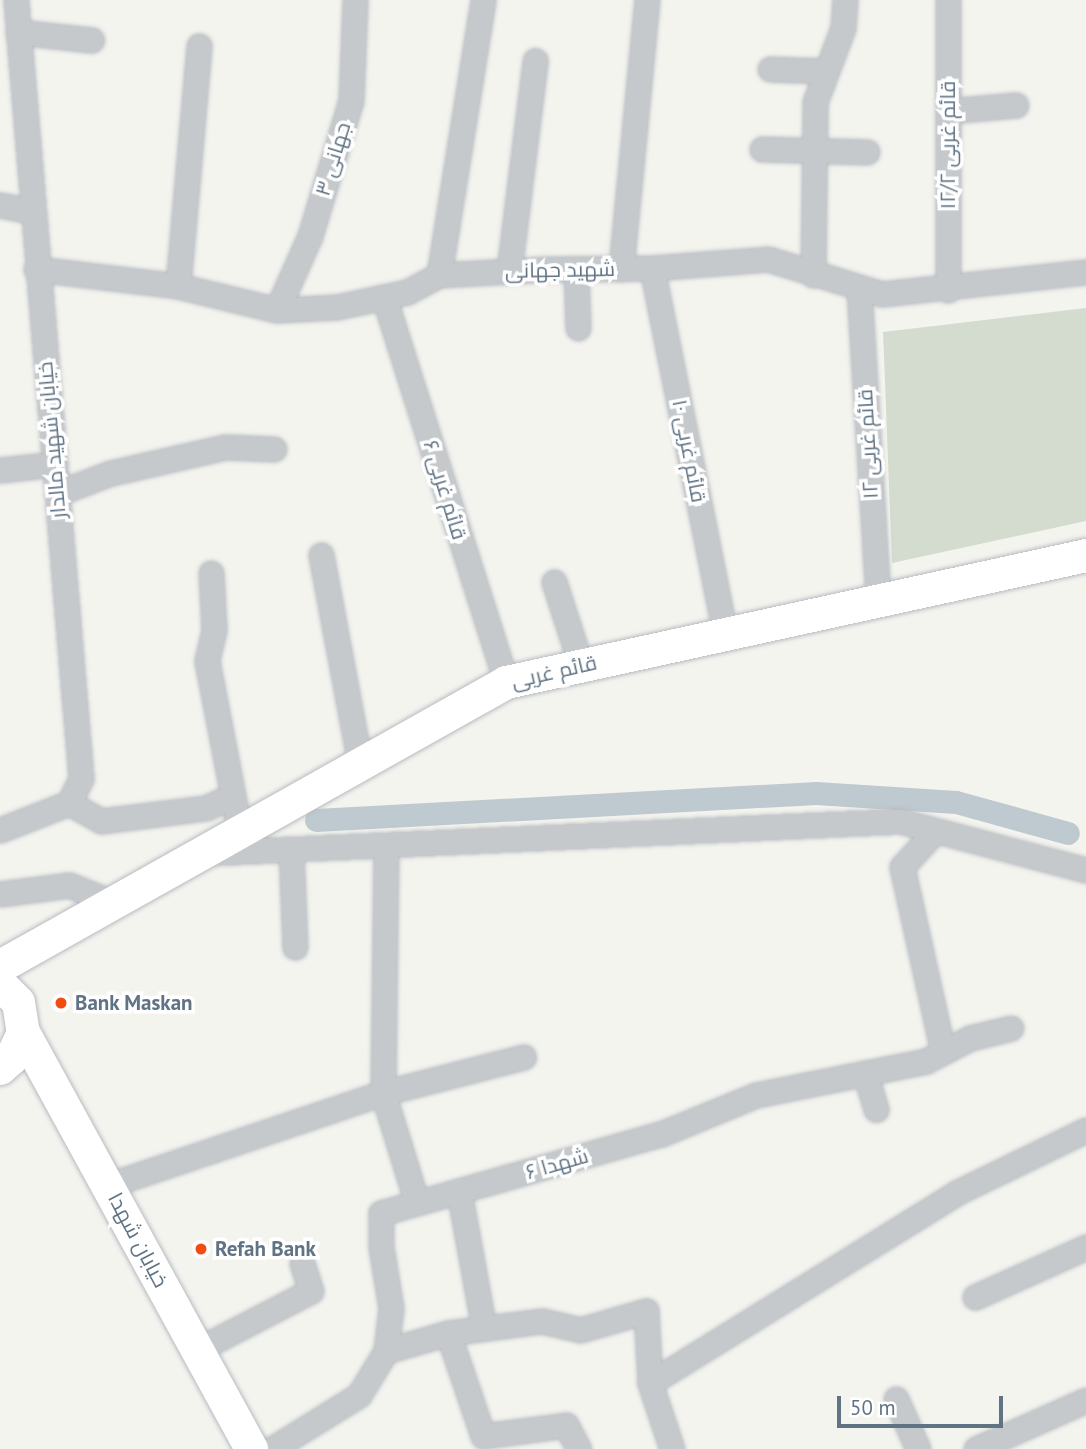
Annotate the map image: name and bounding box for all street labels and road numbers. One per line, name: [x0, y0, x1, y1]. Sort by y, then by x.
street label: قائم غربی ۱۲/۲: [935, 81, 961, 209]
street label: جهانی ۳: [310, 119, 356, 199]
street label: شهید جهانی: [505, 256, 615, 284]
street label: خیابان شهید مالدار: [33, 360, 71, 520]
street label: قائم غربی ۱۲: [853, 388, 883, 500]
street label: قائم غربی ۱۰: [667, 397, 711, 505]
street label: قائم غربی ۶: [418, 437, 472, 543]
street label: قائم غربی: [509, 650, 599, 694]
street label: شهدا ۶: [523, 1143, 591, 1185]
street label: خیابان شهدا: [103, 1188, 173, 1292]

